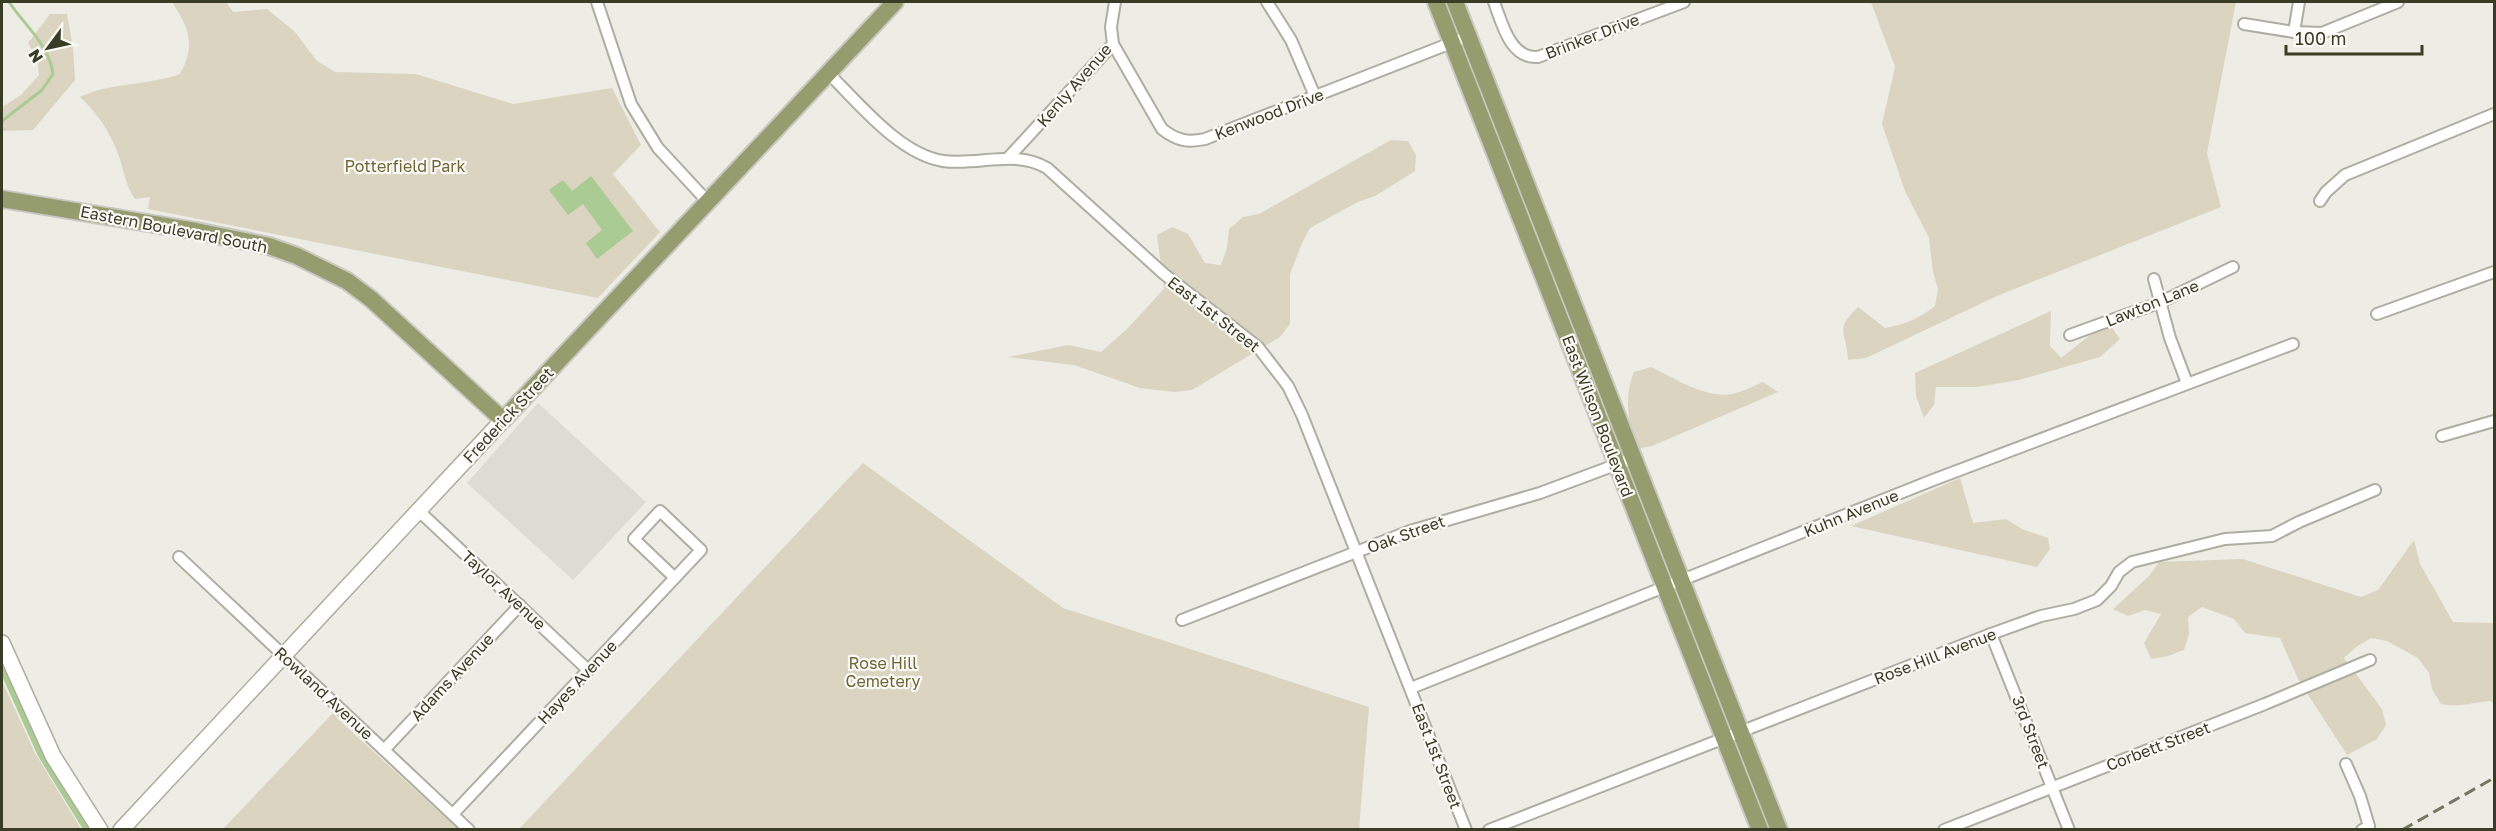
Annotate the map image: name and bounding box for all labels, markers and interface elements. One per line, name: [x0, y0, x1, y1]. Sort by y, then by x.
street label: Brinker Drive: [1542, 9, 1642, 63]
north arrow: [18, 18, 78, 78]
scale bar: [2286, 18, 2422, 56]
text: 100 m: [2295, 27, 2346, 49]
street label: Kenly Avenue: [1032, 39, 1116, 131]
text: N: [24, 46, 47, 67]
street label: Kenwood Drive: [1212, 84, 1326, 144]
park label: Potterfield Park: [344, 156, 466, 176]
street label: Eastern Boulevard South: [79, 201, 269, 257]
street label: East 1st Street: [1164, 272, 1264, 356]
street label: Lawton Lane: [2102, 275, 2202, 331]
street label: East Wilson Boulevard: [1558, 332, 1638, 500]
street label: Frederick Street: [459, 363, 557, 467]
street label: Kuhn Avenue: [1801, 485, 1901, 541]
street label: Oak Street: [1364, 511, 1448, 557]
street label: Taylor Avenue: [458, 546, 550, 634]
street label: Rose Hill Avenue: [1871, 624, 1999, 688]
street label: Adams Avenue: [406, 629, 498, 725]
street label: Hayes Avenue: [533, 636, 621, 728]
street label: Rowland Avenue: [271, 642, 377, 744]
park label: Rose Hill Cemetery: [846, 653, 921, 691]
street label: 3rd Street: [2008, 693, 2054, 771]
street label: East 1st Street: [1408, 700, 1466, 812]
street label: Corbett Street: [2103, 717, 2213, 775]

